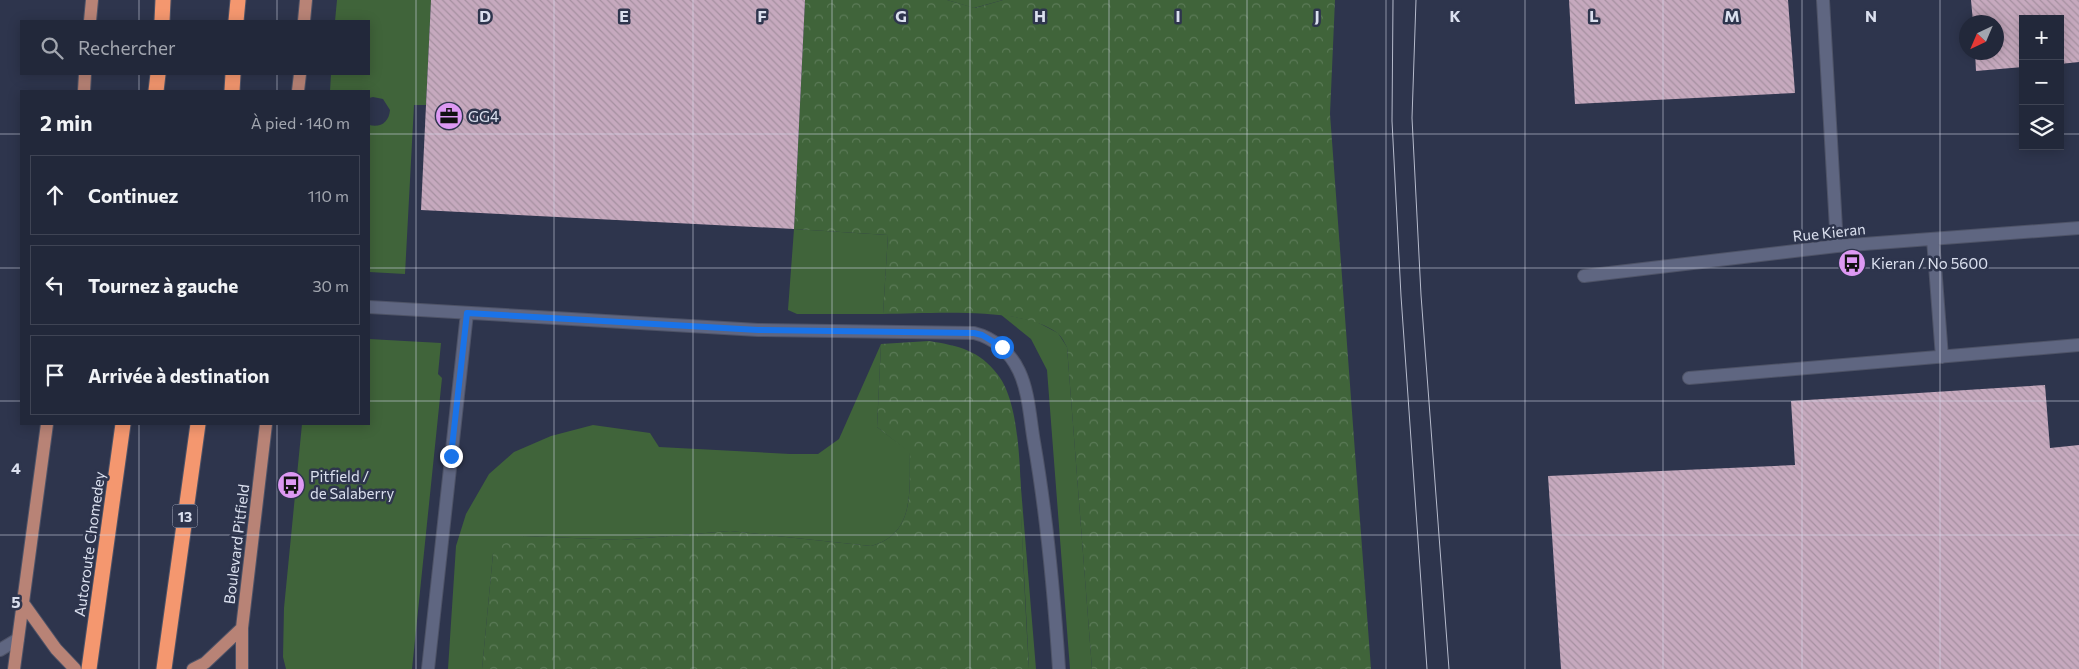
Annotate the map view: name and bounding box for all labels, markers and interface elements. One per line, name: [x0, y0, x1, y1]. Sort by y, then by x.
text: D: [479, 6, 491, 25]
text: E: [619, 6, 629, 25]
text: F: [757, 6, 767, 25]
text: G: [895, 6, 907, 25]
text: H: [1034, 6, 1046, 25]
text: I: [1175, 6, 1181, 25]
text: J: [1314, 6, 1320, 25]
text: K: [1449, 6, 1461, 25]
text: L: [1589, 6, 1599, 25]
text: M: [1724, 6, 1740, 25]
text: N: [1865, 6, 1877, 25]
north arrow: [1959, 15, 2004, 60]
map controls: [2019, 15, 2064, 150]
button: +: [2019, 15, 2064, 60]
search box: [20, 20, 370, 75]
icon: search: [38, 34, 66, 62]
text: Rechercher: [78, 36, 176, 59]
button: −: [2019, 60, 2064, 105]
office icon: GG4: [434, 101, 464, 131]
button: layers: [2019, 105, 2064, 150]
place label: GG4: [468, 107, 499, 125]
text: 2 min: [40, 110, 92, 135]
text: À pied · 140 m: [251, 113, 350, 132]
icon: ahead: [41, 181, 69, 209]
text: Continuez: [88, 184, 178, 207]
text: 110 m: [308, 186, 349, 205]
street label: Rue Kieran: [1792, 219, 1866, 245]
bus stop icon: Kieran / No 5600: [1837, 248, 1867, 278]
place label: Kieran / No 5600: [1871, 254, 1988, 272]
icon: left: [41, 271, 69, 299]
text: Tournez à gauche: [88, 274, 238, 297]
text: 30 m: [312, 276, 349, 295]
route start: [991, 336, 1014, 359]
icon: arrive: [41, 361, 69, 389]
text: Arrivée à destination: [88, 364, 270, 387]
route end: [440, 445, 463, 468]
text: 4: [11, 458, 21, 477]
place label: Pitfield / de Salaberry: [310, 467, 395, 502]
street label: Autoroute Chomedey: [70, 470, 108, 618]
bus stop icon: Pitfield / de Salaberry: [276, 470, 306, 500]
street label: Boulevard Pitfield: [220, 483, 252, 605]
road number: 13: [172, 504, 198, 528]
text: 5: [11, 592, 21, 611]

